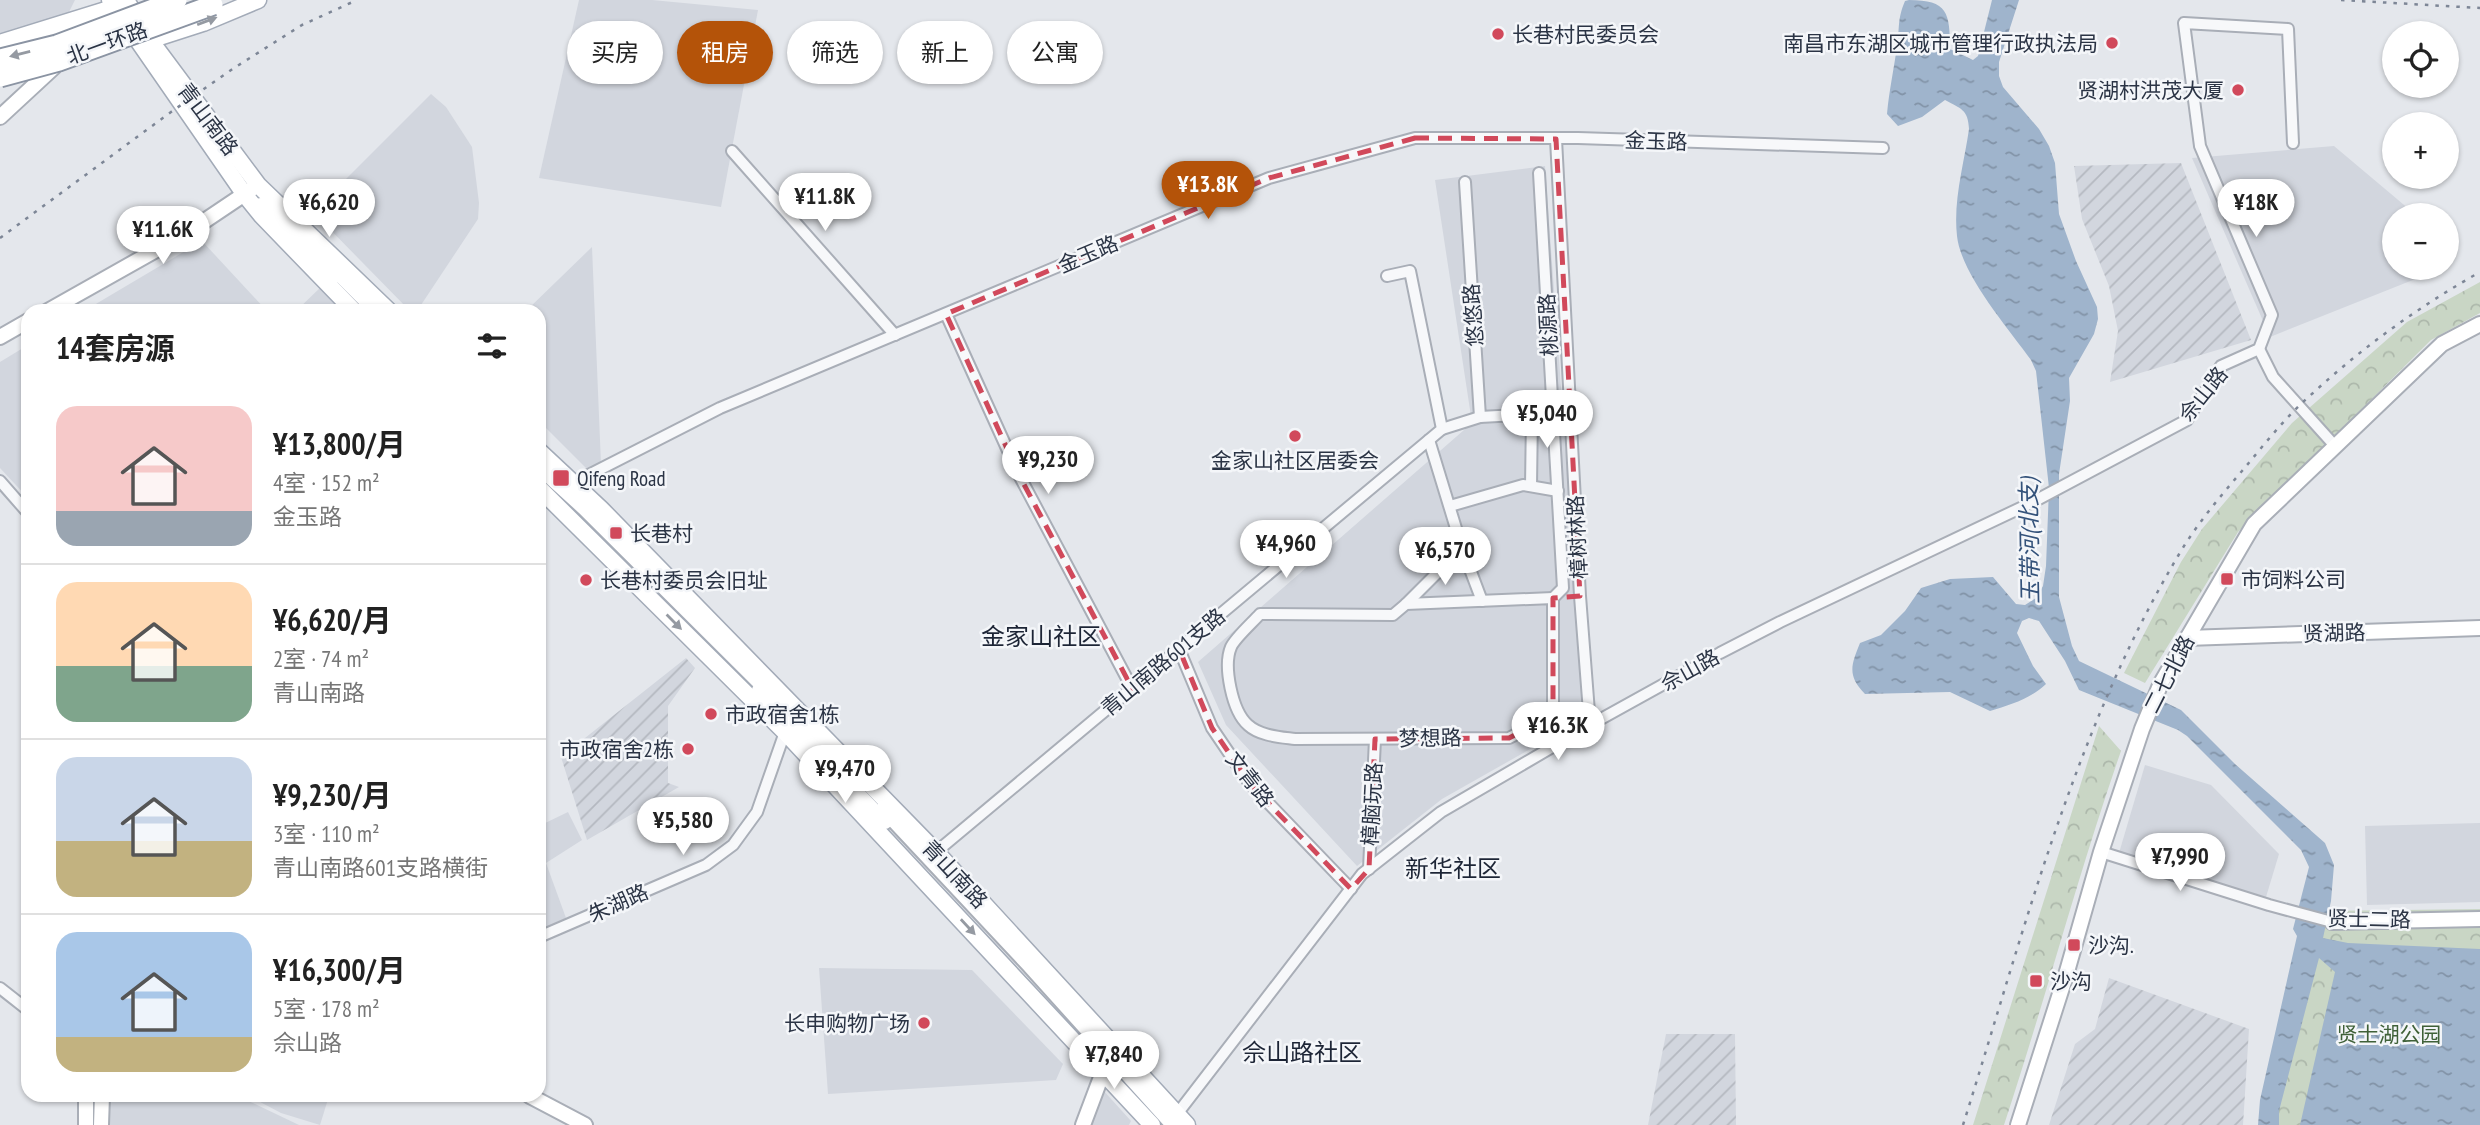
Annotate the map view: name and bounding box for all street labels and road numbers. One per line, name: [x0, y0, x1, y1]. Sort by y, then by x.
street label: 北一环路: [63, 16, 151, 70]
street label: 青山南路: [172, 77, 244, 161]
street label: 金玉路: [1624, 126, 1688, 156]
street label: 金玉路: [1054, 229, 1122, 279]
street label: 悠悠路: [1457, 283, 1489, 347]
street label: 桃源路: [1533, 293, 1563, 357]
street label: 佘山路: [2173, 361, 2233, 427]
street label: 樟树林路: [1561, 494, 1593, 580]
street label: 青山南路601支路: [1095, 602, 1231, 722]
street label: 贤湖路: [2302, 618, 2366, 648]
street label: 二七北路: [2138, 630, 2200, 718]
street label: 佘山路: [1656, 643, 1724, 697]
street label: 梦想路: [1398, 724, 1462, 752]
street label: 文青路: [1220, 746, 1280, 812]
street label: 樟脑玩路: [1356, 761, 1388, 847]
street label: 青山南路: [916, 834, 994, 914]
street label: 朱湖路: [584, 878, 652, 928]
street label: 贤士二路: [2327, 905, 2411, 933]

